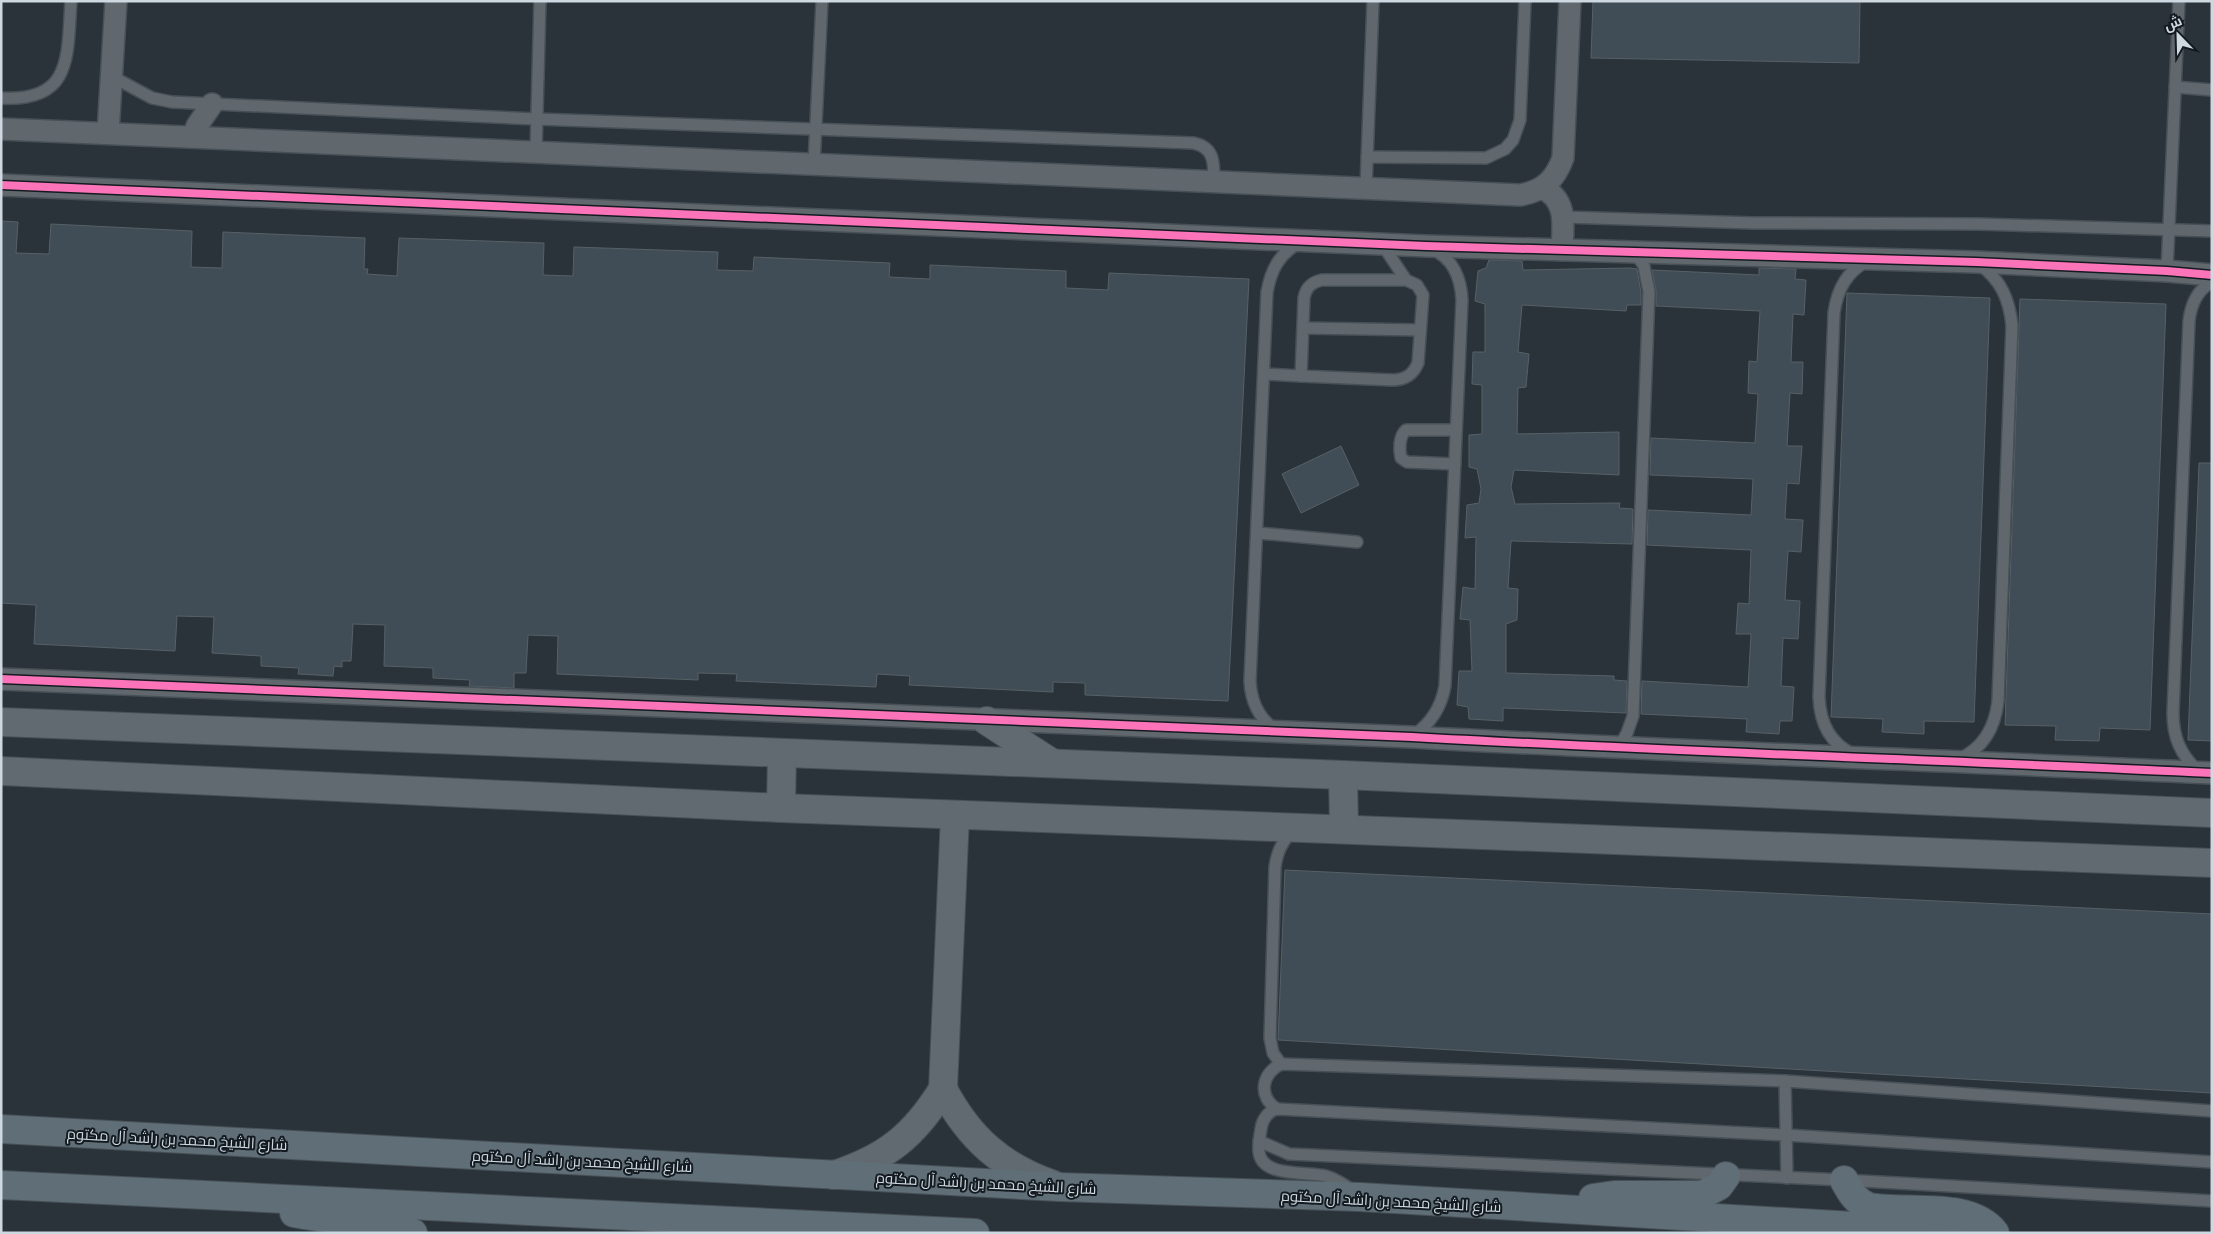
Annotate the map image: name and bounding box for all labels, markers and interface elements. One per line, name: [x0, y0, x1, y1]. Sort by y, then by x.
north arrow: [2153, 10, 2203, 60]
text: ش: [2161, 11, 2185, 35]
street label: شارع الشيخ محمد بن راشد آل مكتوم: [66, 1124, 288, 1156]
street label: شارع الشيخ محمد بن راشد آل مكتوم: [471, 1146, 693, 1178]
street label: شارع الشيخ محمد بن راشد آل مكتوم: [875, 1168, 1097, 1200]
street label: شارع الشيخ محمد بن راشد آل مكتوم: [1280, 1186, 1502, 1218]

